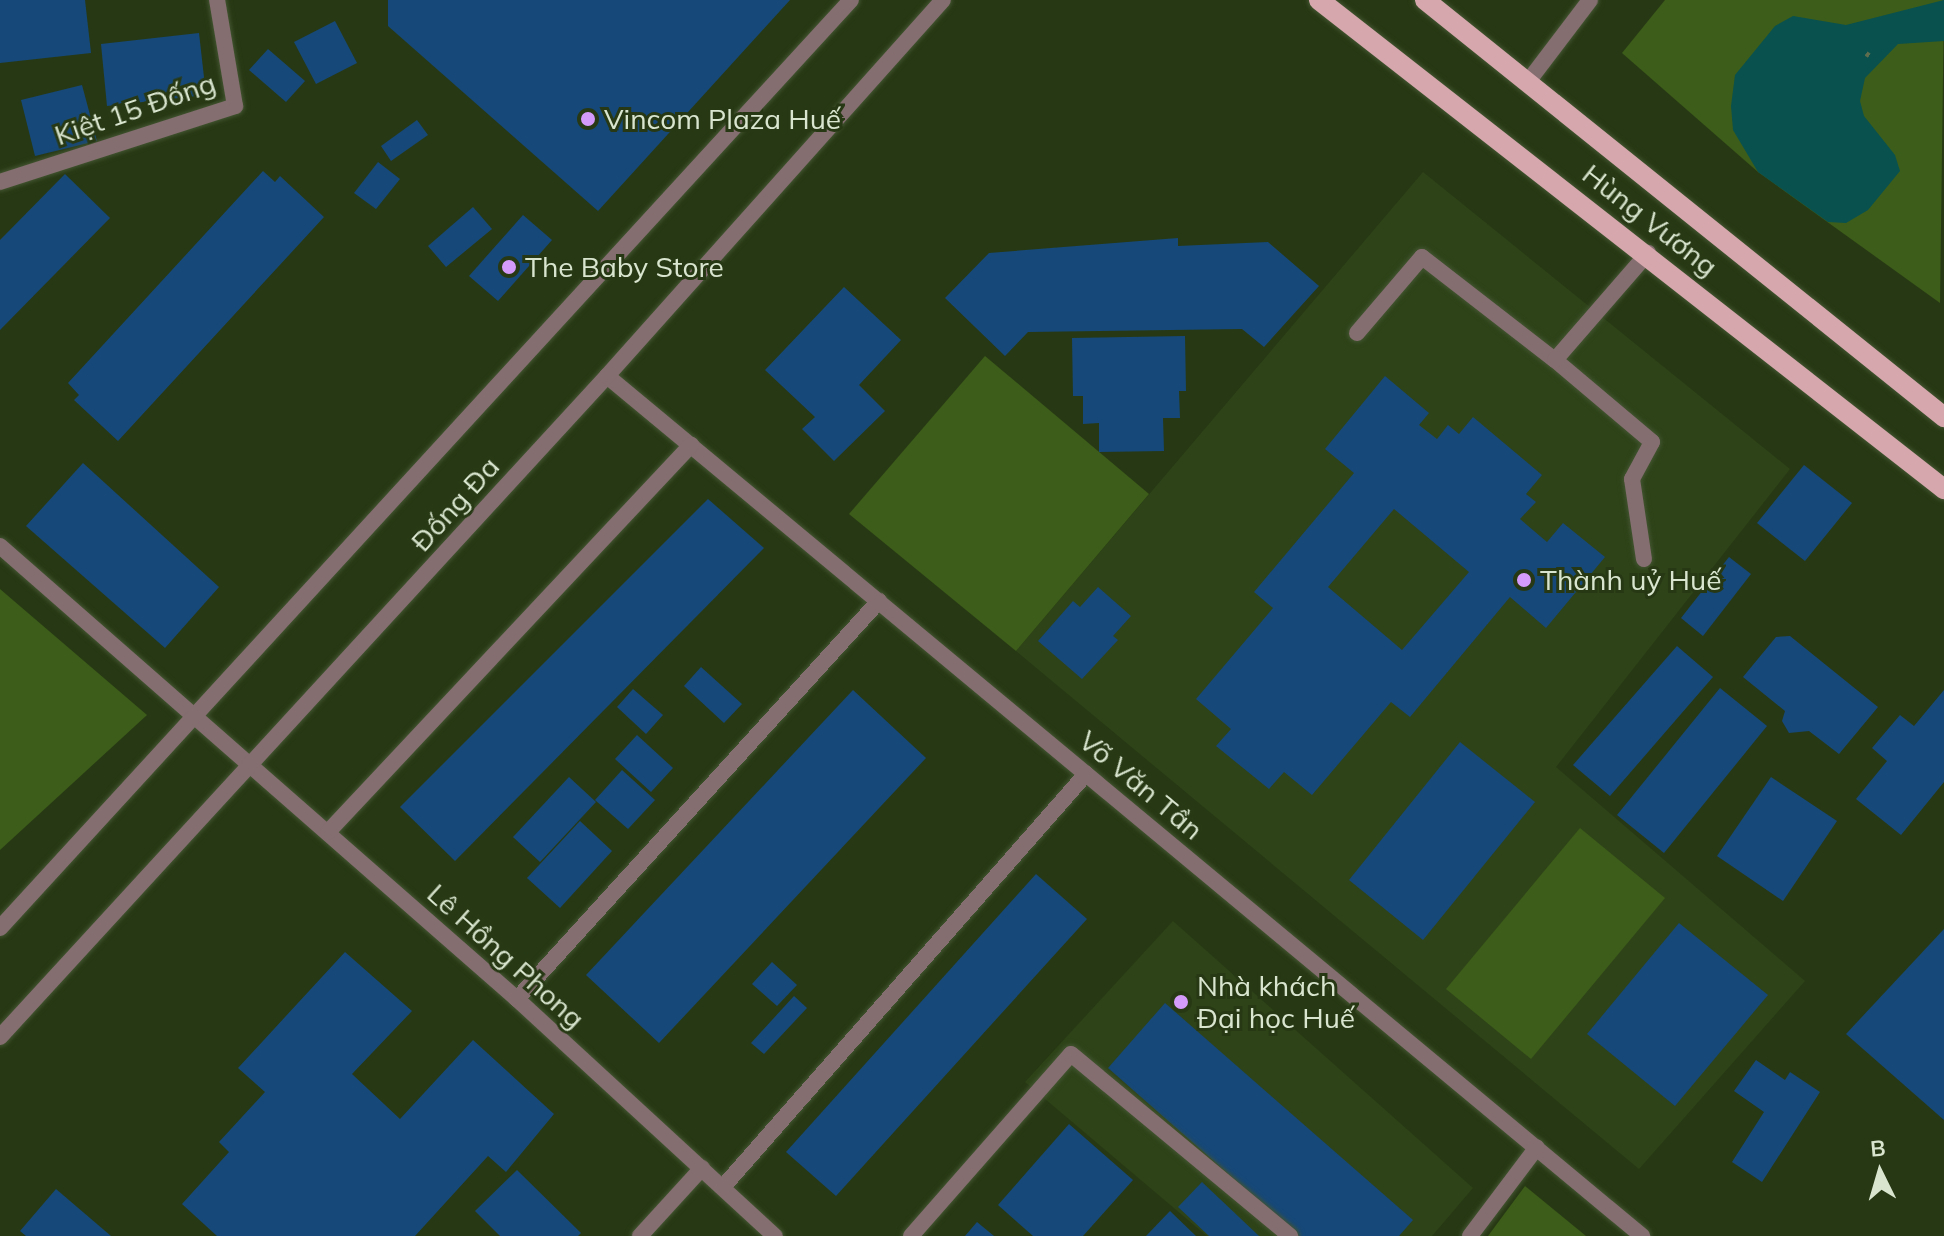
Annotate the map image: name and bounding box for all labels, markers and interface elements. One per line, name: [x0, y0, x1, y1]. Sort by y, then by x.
street label: Kiệt 15 Đống: [50, 66, 220, 152]
place label: Vincom Plaza Huế: [604, 102, 841, 136]
marker: Vincom Plaza Huế: [579, 110, 597, 128]
street label: Hùng Vương: [1576, 157, 1724, 283]
place label: The Baby Store: [525, 250, 724, 284]
marker: The Baby Store: [500, 258, 518, 276]
street label: Đống Đa: [404, 450, 506, 558]
place label: Thành uỷ Huế: [1540, 563, 1721, 597]
marker: Thành uỷ Huế: [1515, 571, 1533, 589]
street label: Võ Văn Tần: [1072, 723, 1210, 847]
street label: Lê Hồng Phong: [421, 877, 591, 1035]
place label: Nhà khách Đại học Huế: [1197, 969, 1355, 1035]
marker: Nhà khách Đại học Huế: [1172, 993, 1190, 1011]
north arrow: [1840, 1132, 1920, 1212]
text: B: [1869, 1133, 1887, 1163]

